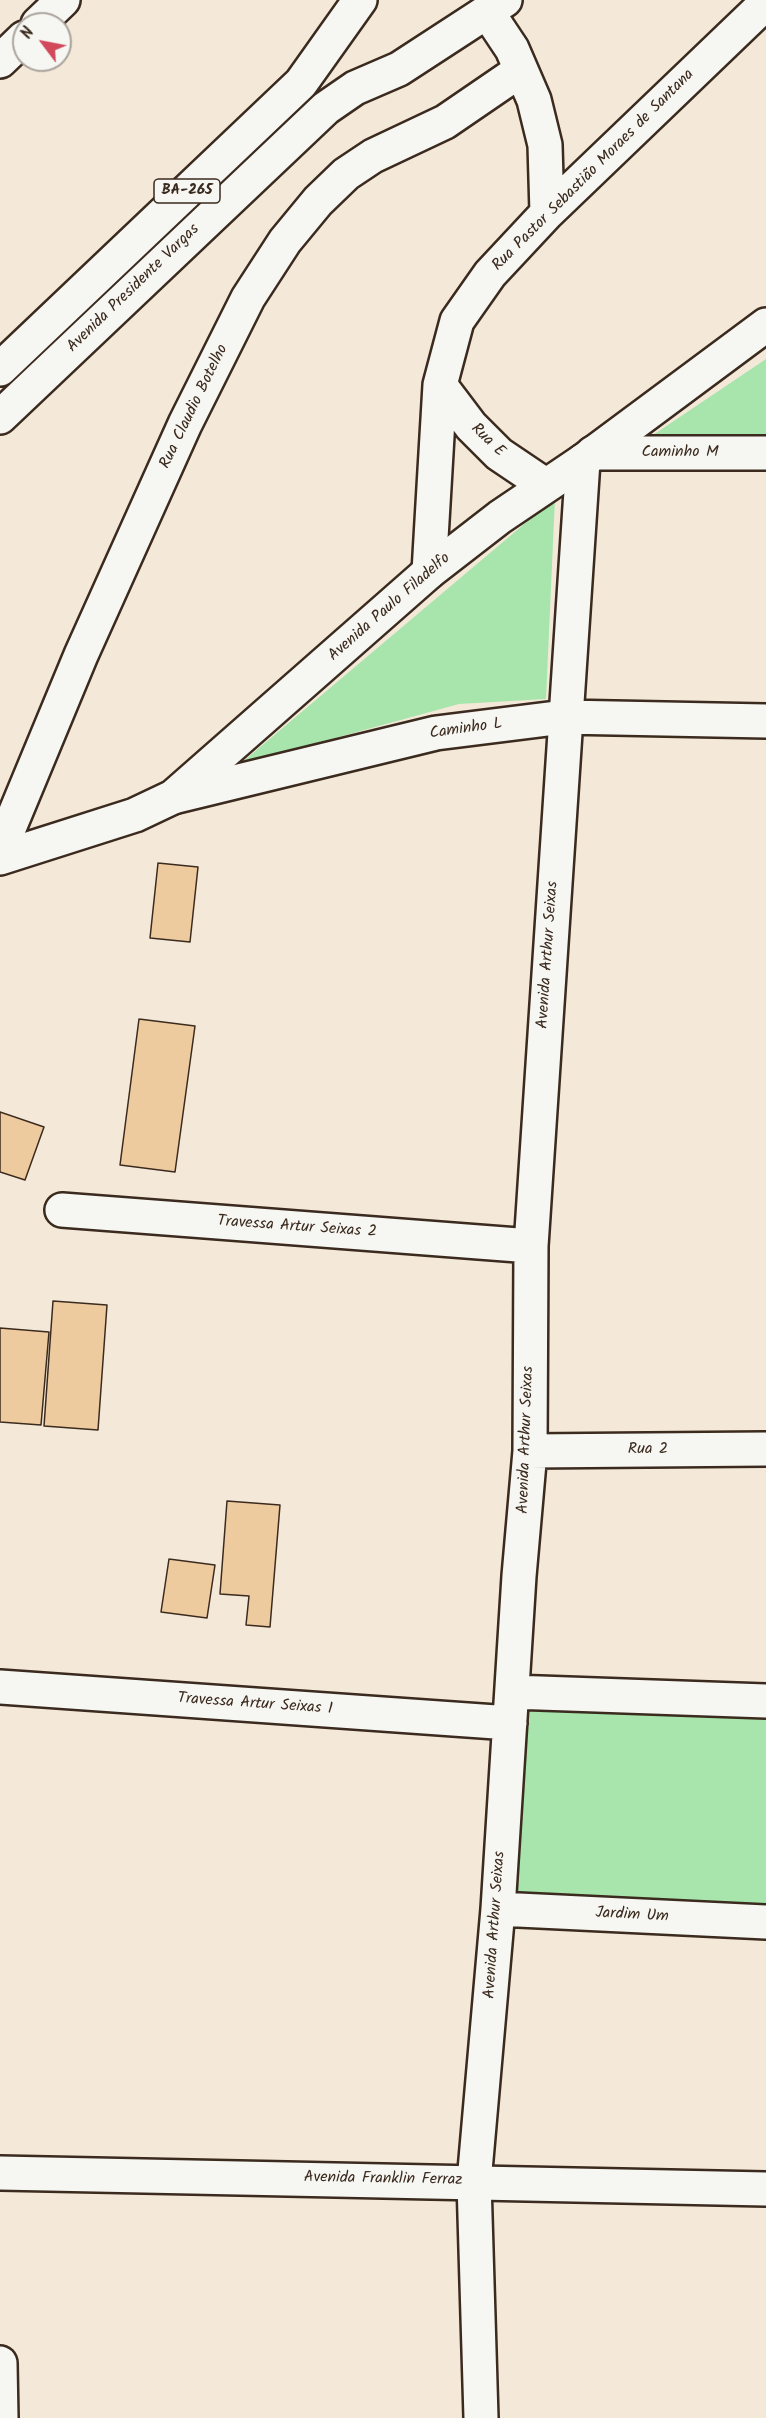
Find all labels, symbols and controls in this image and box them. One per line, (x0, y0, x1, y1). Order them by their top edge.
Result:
north arrow (12, 12, 72, 72)
text: N (15, 22, 41, 44)
street label: Rua Pastor Sebastião Moraes de Santana (489, 66, 699, 276)
road number: BA-265 (154, 179, 220, 203)
street label: Avenida Presidente Vargas (64, 221, 204, 357)
street label: Rua Claudio Botelho (157, 342, 233, 472)
street label: Rua E (466, 420, 508, 462)
street label: Caminho M (641, 443, 719, 463)
street label: Avenida Paulo Filadelfo (325, 550, 455, 666)
street label: Caminho L (428, 715, 504, 745)
street label: Avenida Arthur Seixas (534, 881, 564, 1029)
street label: Travessa Artur Seixas 2 (217, 1213, 377, 1243)
street label: Avenida Arthur Seixas (515, 1366, 539, 1514)
street label: Rua 2 (628, 1440, 668, 1460)
street label: Travessa Artur Seixas 1 (177, 1690, 333, 1720)
street label: Avenida Arthur Seixas (481, 1851, 511, 1999)
street label: Jardim Um (595, 1904, 669, 1928)
street label: Avenida Franklin Ferraz (304, 2169, 462, 2191)

